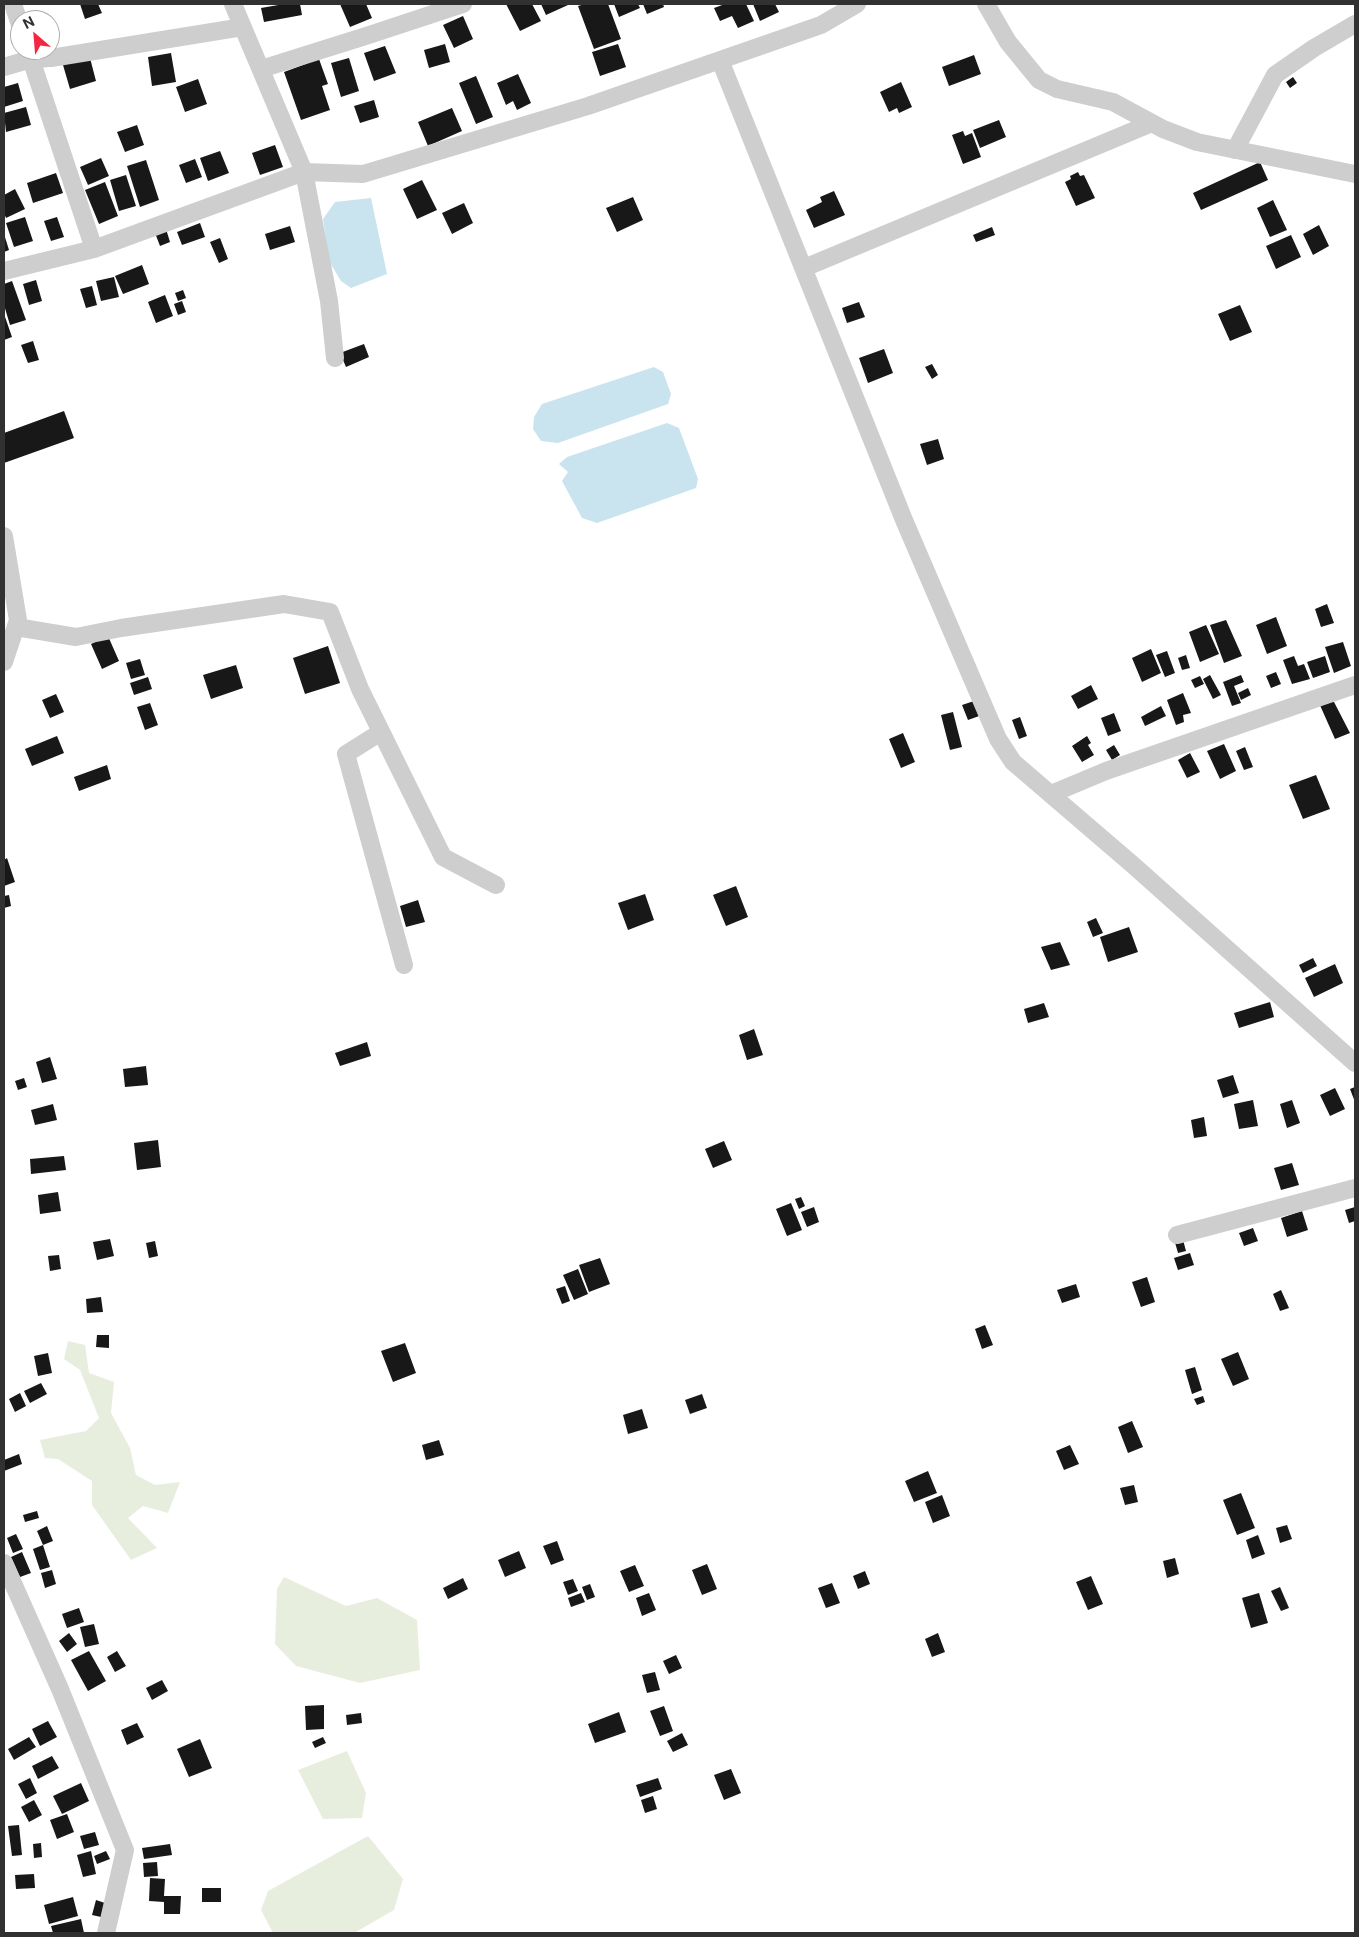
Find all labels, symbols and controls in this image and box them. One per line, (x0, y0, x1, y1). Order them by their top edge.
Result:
north arrow (10, 10, 60, 60)
text: N (20, 13, 37, 32)

